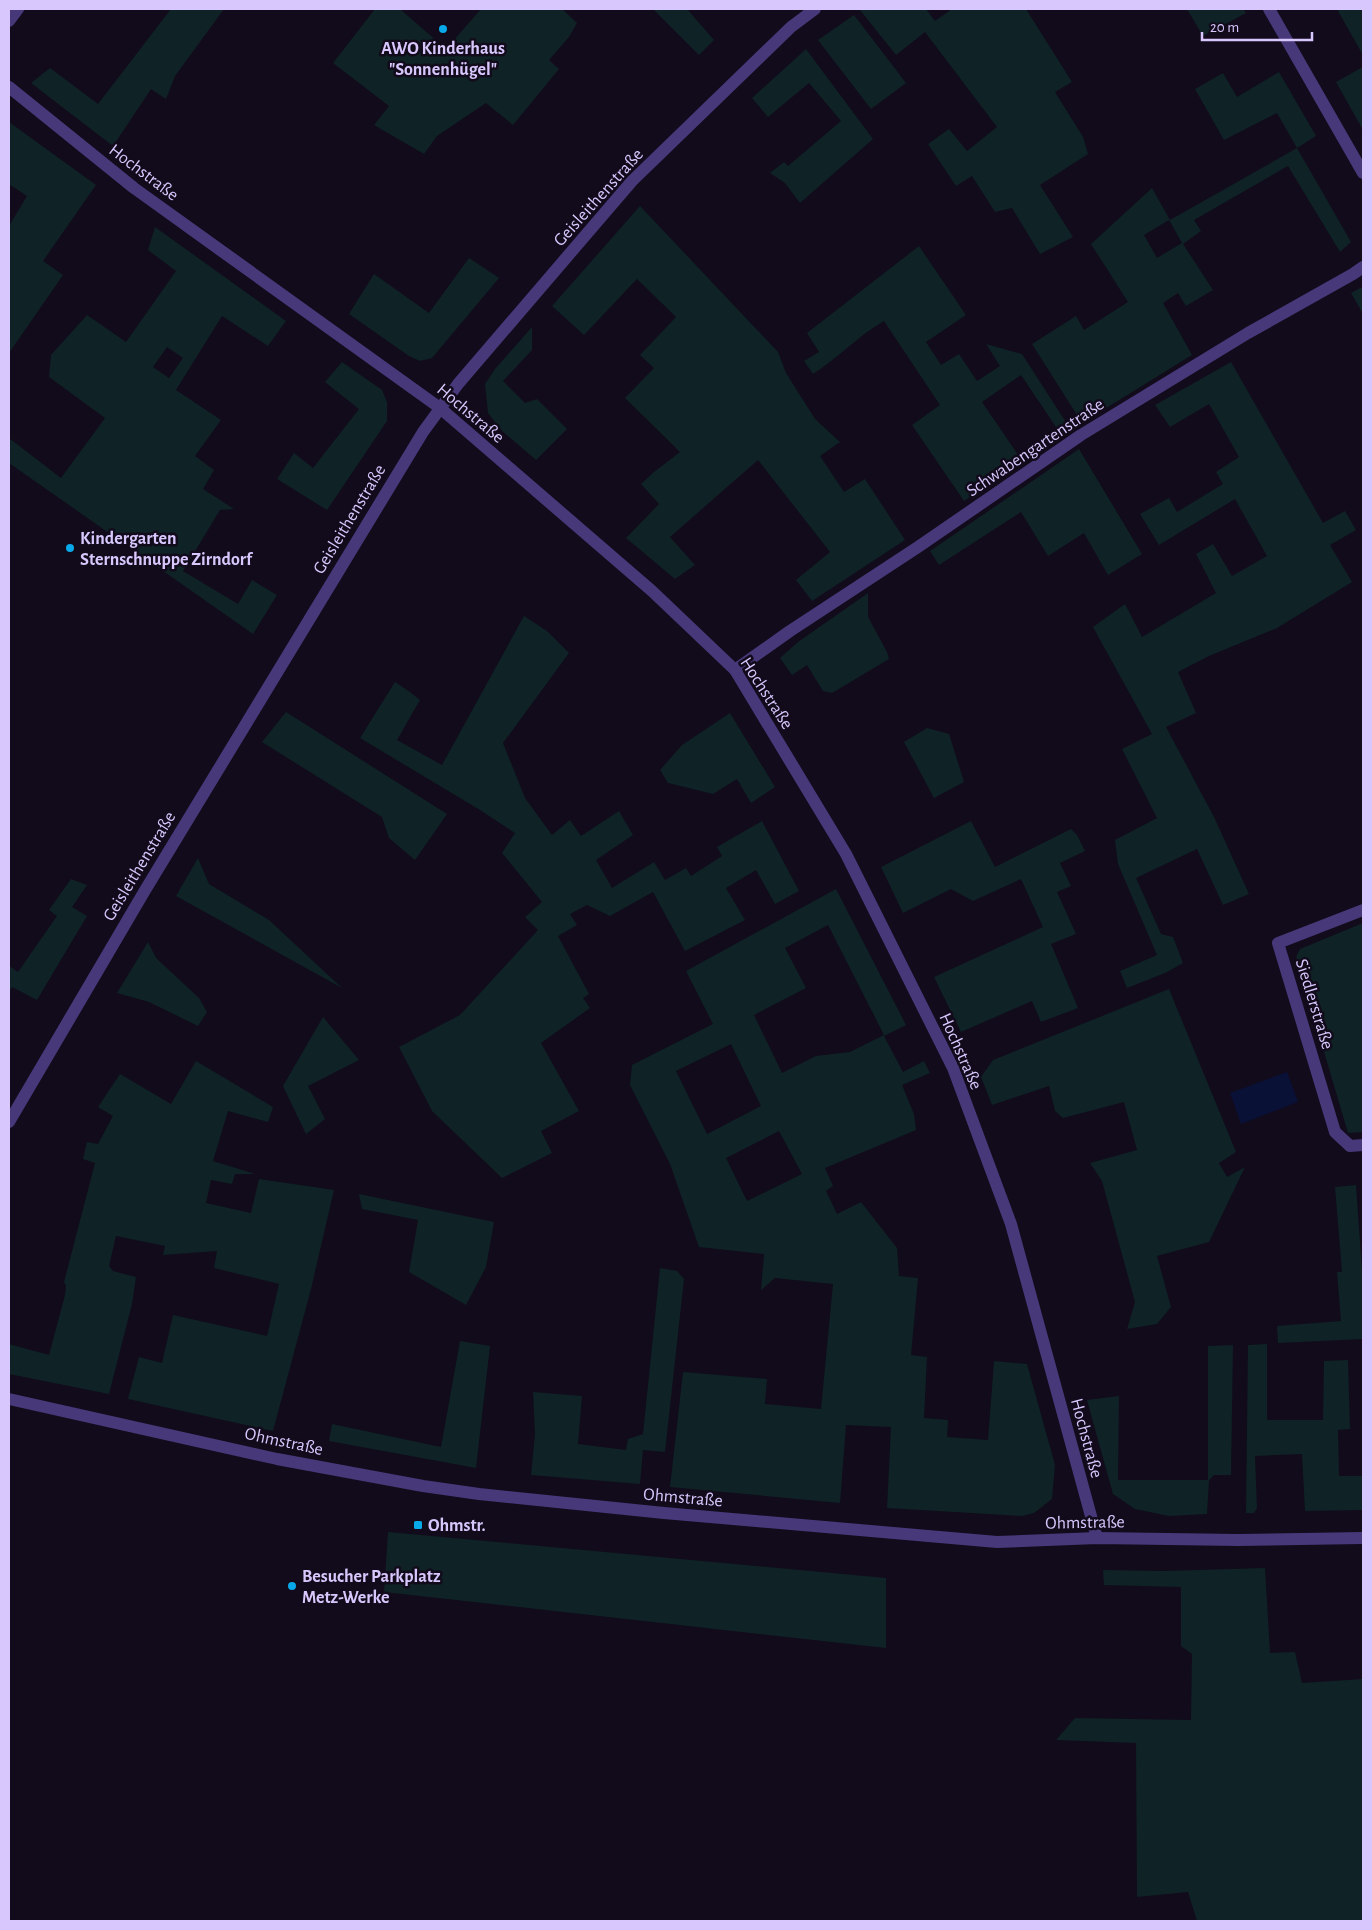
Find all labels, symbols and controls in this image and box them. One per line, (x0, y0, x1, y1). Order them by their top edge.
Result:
scale bar (1202, 10, 1312, 42)
text: 20 m (1210, 20, 1239, 35)
marker: AWO Kinderhaus "Sonnenhügel" (437, 23, 449, 35)
place label: AWO Kinderhaus "Sonnenhügel" (381, 40, 505, 79)
street label: Hochstraße (105, 141, 181, 205)
street label: Geisleithenstraße (551, 146, 647, 250)
street label: Hochstraße (433, 381, 507, 447)
street label: Schwabengartenstraße (964, 395, 1107, 500)
street label: Geisleithenstraße (310, 462, 390, 577)
place label: Kindergarten Sternschnuppe Zirndorf (80, 530, 254, 569)
marker: Kindergarten Sternschnuppe Zirndorf (64, 542, 76, 554)
street label: Hochstraße (736, 654, 796, 733)
street label: Geisleithenstraße (100, 809, 180, 924)
street label: Siedlerstraße (1292, 957, 1336, 1052)
street label: Hochstraße (935, 1010, 985, 1092)
street label: Hochstraße (1067, 1396, 1105, 1480)
street label: Ohmstraße (243, 1425, 325, 1459)
street label: Ohmstraße (642, 1486, 723, 1510)
street label: Ohmstraße (1045, 1513, 1125, 1533)
place label: Ohmstr. (428, 1517, 486, 1535)
marker: Ohmstr. (412, 1519, 424, 1531)
place label: Besucher Parkplatz Metz-Werke (302, 1568, 441, 1607)
marker: Besucher Parkplatz Metz-Werke (286, 1580, 298, 1592)

